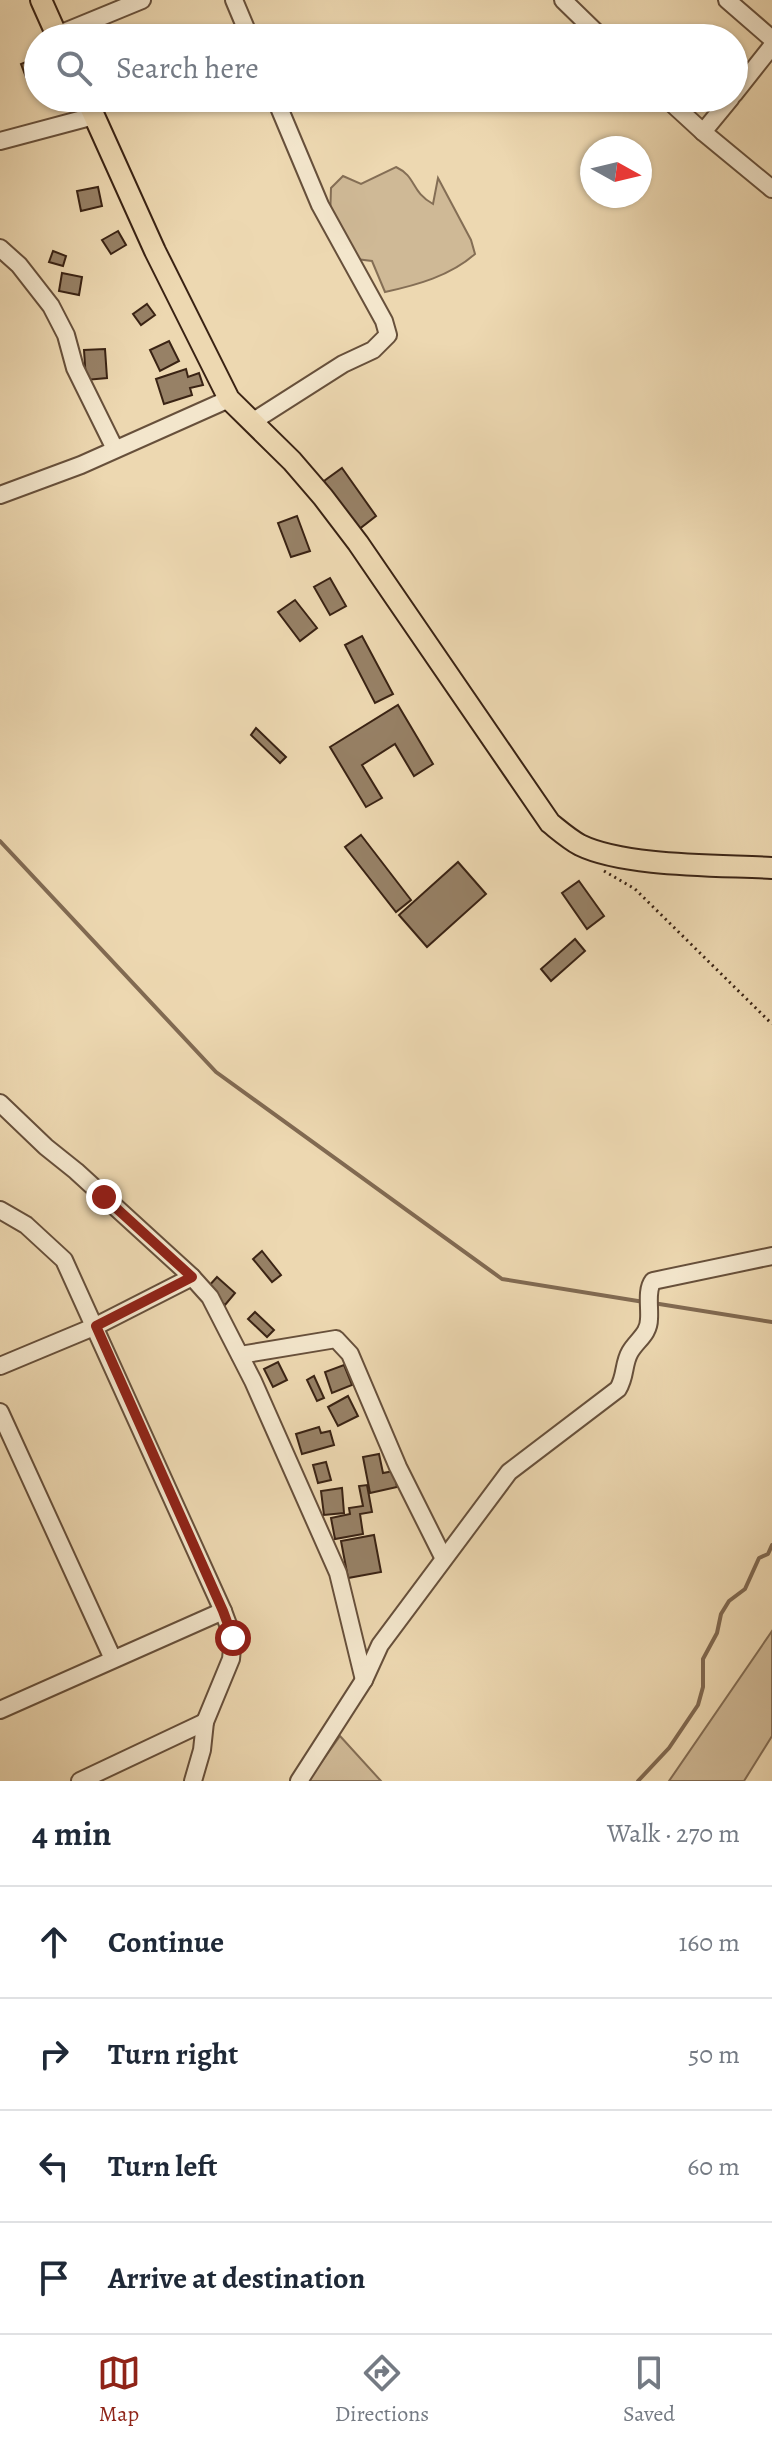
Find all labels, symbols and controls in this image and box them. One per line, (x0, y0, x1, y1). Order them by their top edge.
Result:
search box (24, 24, 748, 112)
icon: search (52, 46, 96, 90)
text: Search here (116, 48, 259, 88)
north arrow (580, 136, 652, 208)
route end (86, 1179, 122, 1215)
route start (215, 1620, 251, 1656)
text: 4 min (32, 1810, 111, 1857)
text: Walk · 270 m (607, 1816, 740, 1851)
icon: ahead (32, 1920, 76, 1964)
text: Continue (108, 1922, 224, 1962)
text: 160 m (678, 1925, 740, 1960)
icon: right (32, 2032, 76, 2076)
text: Turn right (108, 2034, 238, 2074)
text: 50 m (688, 2037, 740, 2072)
icon: left (32, 2144, 76, 2188)
text: Turn left (108, 2146, 217, 2186)
text: 60 m (687, 2149, 740, 2184)
icon: arrive (32, 2256, 76, 2300)
text: Arrive at destination (108, 2258, 365, 2298)
tab: Map (97, 2351, 141, 2429)
tab: Directions (335, 2351, 429, 2429)
tab: Saved (623, 2351, 675, 2429)

